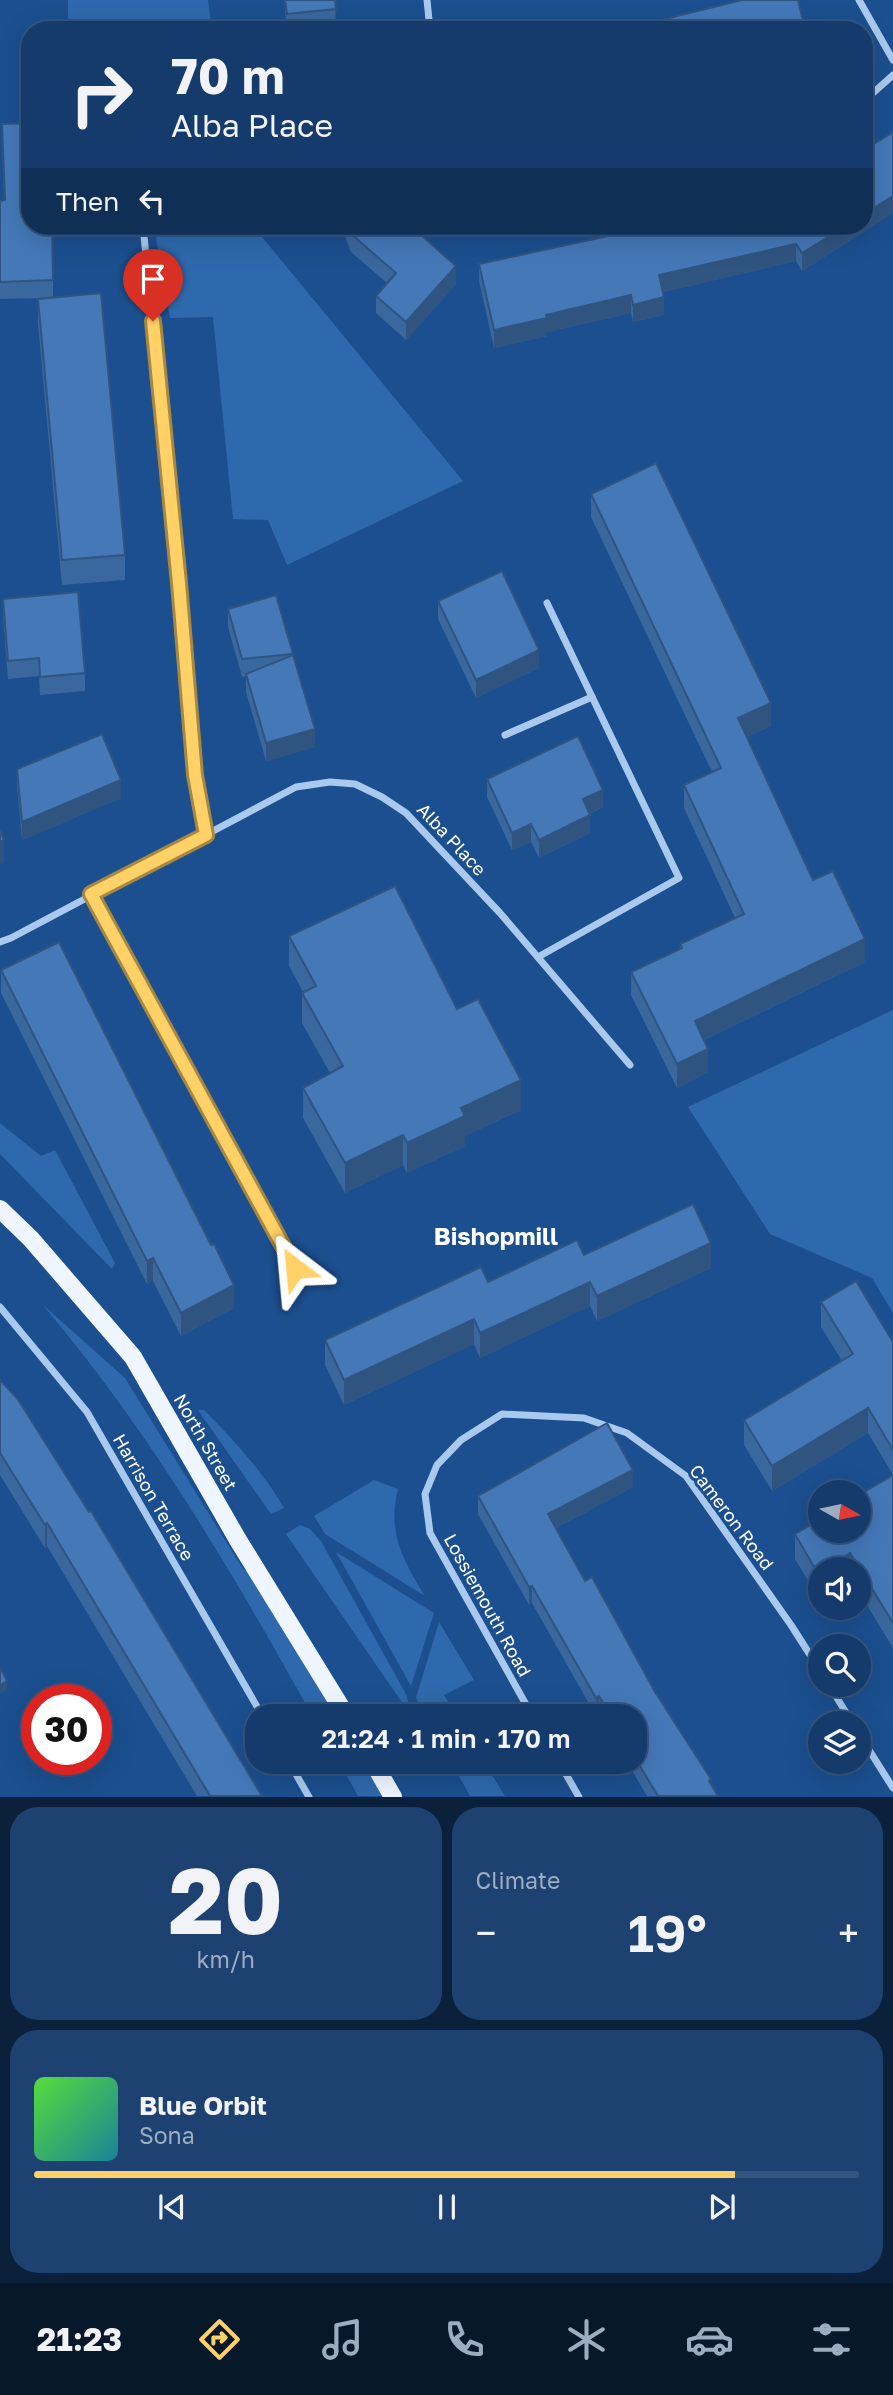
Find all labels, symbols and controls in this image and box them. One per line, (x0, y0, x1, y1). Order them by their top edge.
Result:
text: 70 m (171, 46, 285, 105)
icon: right (56, 49, 147, 140)
text: Alba Place (171, 106, 333, 144)
icon: left (133, 182, 171, 220)
text: Then (56, 186, 119, 217)
pin (123, 249, 183, 321)
icon: arrive (134, 260, 172, 298)
street label: Alba Place (413, 798, 491, 880)
district label: Bishopmill (434, 1221, 558, 1250)
position arrow (258, 1231, 332, 1305)
street label: North Street (169, 1390, 243, 1494)
street label: Harrison Terrace (109, 1430, 199, 1564)
street label: Cameron Road (685, 1460, 779, 1574)
north arrow (808, 1480, 872, 1544)
map controls (808, 1480, 871, 1774)
street label: Lossiemouth Road (440, 1530, 536, 1680)
button: sound (808, 1557, 871, 1620)
button: search (808, 1634, 871, 1697)
speed limit sign: 30 (21, 1684, 112, 1775)
button: layers (808, 1711, 871, 1774)
text: 21:24 · 1 min · 170 m (322, 1723, 570, 1754)
text: 20 (168, 1845, 283, 1954)
text: Climate (476, 1866, 560, 1894)
text: 19° (628, 1901, 707, 1963)
text: − (476, 1910, 496, 1955)
text: + (838, 1910, 859, 1955)
text: km/h (196, 1945, 255, 1973)
text: Blue Orbit (139, 2090, 267, 2121)
text: Sona (139, 2121, 195, 2149)
icon: previous (153, 2188, 191, 2226)
icon: pause (428, 2188, 466, 2226)
icon: next (703, 2188, 741, 2226)
icon: directions (195, 2315, 244, 2364)
icon: music (318, 2315, 367, 2364)
icon: phone (440, 2315, 489, 2364)
icon: climate (562, 2315, 611, 2364)
icon: car (685, 2315, 734, 2364)
icon: filters (807, 2315, 856, 2364)
text: 21:23 (37, 2320, 122, 2358)

